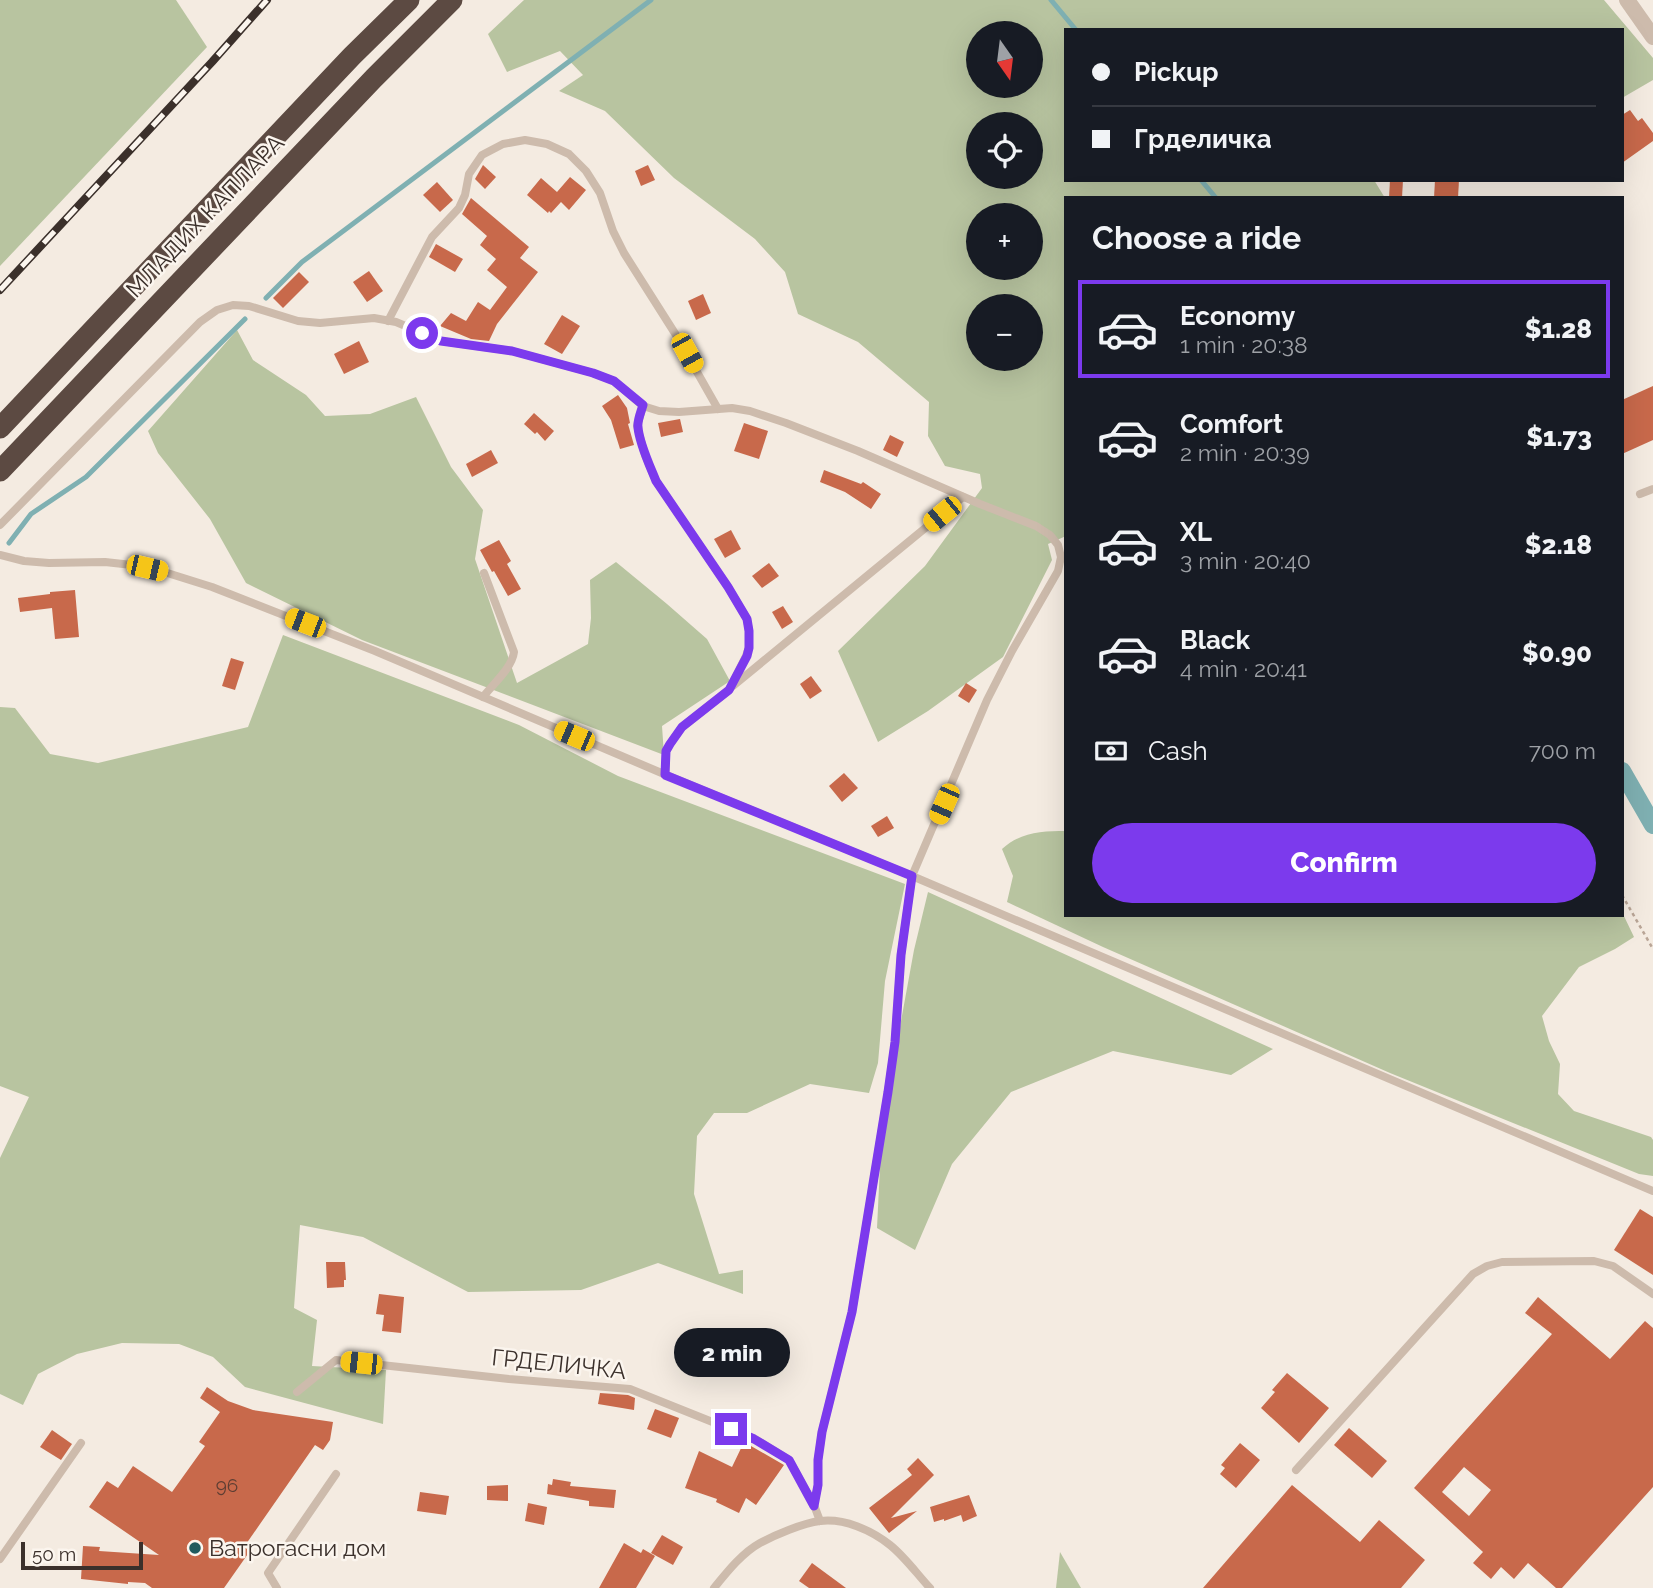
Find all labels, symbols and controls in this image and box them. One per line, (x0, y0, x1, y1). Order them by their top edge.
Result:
north arrow (966, 21, 1043, 98)
map controls (966, 21, 1043, 371)
text: Pickup (1134, 57, 1219, 87)
button: locate (966, 112, 1043, 189)
text: Грделичка (1134, 124, 1272, 154)
street label: МЛАДИХ КАПЛАРА (120, 129, 289, 302)
button: + (966, 203, 1043, 280)
text: Choose a ride (1092, 219, 1301, 256)
button: − (966, 294, 1043, 371)
icon: car (1096, 298, 1159, 361)
text: Economy (1180, 301, 1295, 331)
text: $1.28 (1525, 314, 1592, 344)
route start (406, 317, 438, 349)
car (668, 330, 707, 376)
text: 1 min · 20:38 (1180, 331, 1308, 358)
icon: car (1096, 406, 1159, 469)
text: Comfort (1180, 409, 1283, 439)
text: $1.73 (1526, 422, 1592, 452)
text: 2 min · 20:39 (1180, 439, 1310, 466)
car (920, 493, 965, 535)
icon: car (1096, 514, 1159, 577)
text: XL (1180, 517, 1212, 547)
text: $2.18 (1525, 530, 1592, 560)
text: 3 min · 20:40 (1180, 547, 1311, 574)
car (125, 553, 170, 583)
car (282, 606, 329, 640)
icon: car (1096, 622, 1159, 685)
text: Black (1180, 625, 1250, 655)
text: $0.90 (1522, 638, 1592, 668)
text: 4 min · 20:41 (1180, 655, 1307, 682)
car (551, 718, 598, 754)
icon: cash (1092, 732, 1130, 770)
text: Cash (1148, 736, 1208, 766)
text: 700 m (1529, 737, 1596, 764)
car (926, 781, 963, 827)
button: Confirm (1092, 823, 1596, 903)
callout: 2 min (673, 1328, 789, 1376)
text: 2 min (702, 1339, 762, 1366)
street label: ГРДЕЛИЧКА (490, 1343, 628, 1384)
car (340, 1350, 383, 1376)
route end (715, 1413, 747, 1445)
house number: 96 (216, 1474, 238, 1496)
place label: Ватрогасни дом (209, 1534, 386, 1561)
scale bar (21, 1539, 144, 1571)
marker: Ватрогасни дом (187, 1540, 203, 1556)
text: 50 m (32, 1543, 76, 1565)

